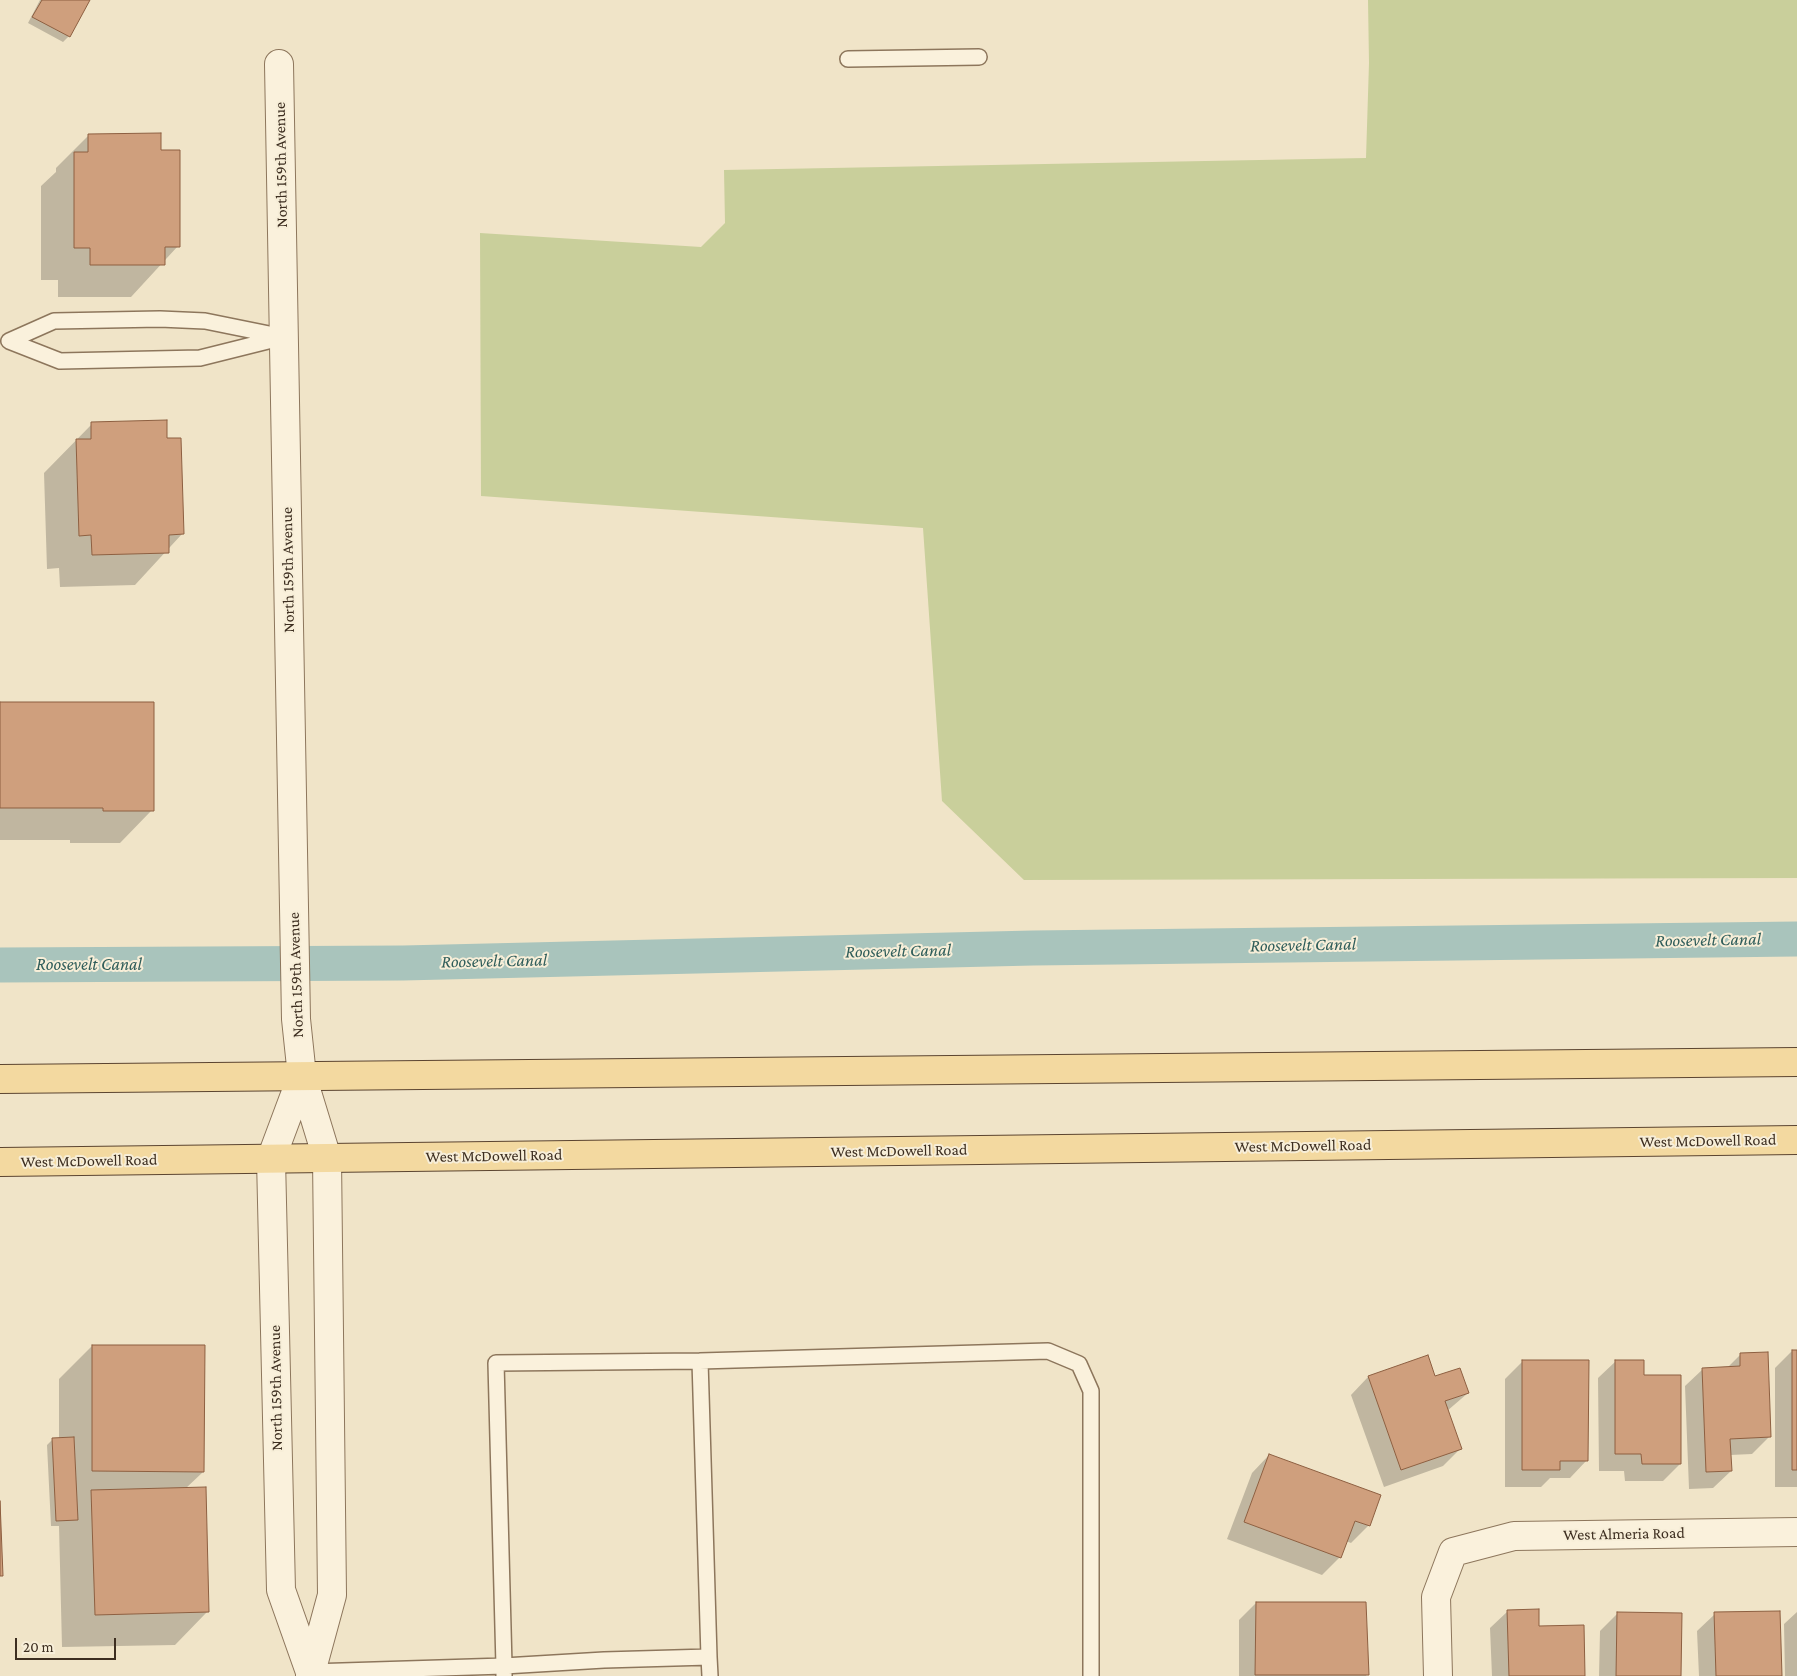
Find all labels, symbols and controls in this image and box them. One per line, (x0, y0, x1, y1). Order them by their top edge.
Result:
street label: North 159th Avenue (270, 102, 292, 228)
street label: North 159th Avenue (277, 507, 299, 633)
street label: North 159th Avenue (284, 912, 308, 1038)
water label: Roosevelt Canal (1655, 928, 1761, 952)
water label: Roosevelt Canal (1250, 933, 1356, 957)
water label: Roosevelt Canal (845, 939, 951, 963)
water label: Roosevelt Canal (441, 949, 547, 973)
water label: Roosevelt Canal (36, 953, 142, 975)
street label: West McDowell Road (1640, 1130, 1776, 1152)
street label: West McDowell Road (1235, 1135, 1371, 1157)
street label: West McDowell Road (831, 1140, 967, 1162)
street label: West McDowell Road (426, 1145, 562, 1167)
street label: West McDowell Road (21, 1150, 157, 1172)
street label: North 159th Avenue (265, 1325, 287, 1451)
street label: West Almeria Road (1563, 1523, 1685, 1545)
scale bar (18, 1628, 119, 1660)
text: 20 m (23, 1639, 54, 1655)

